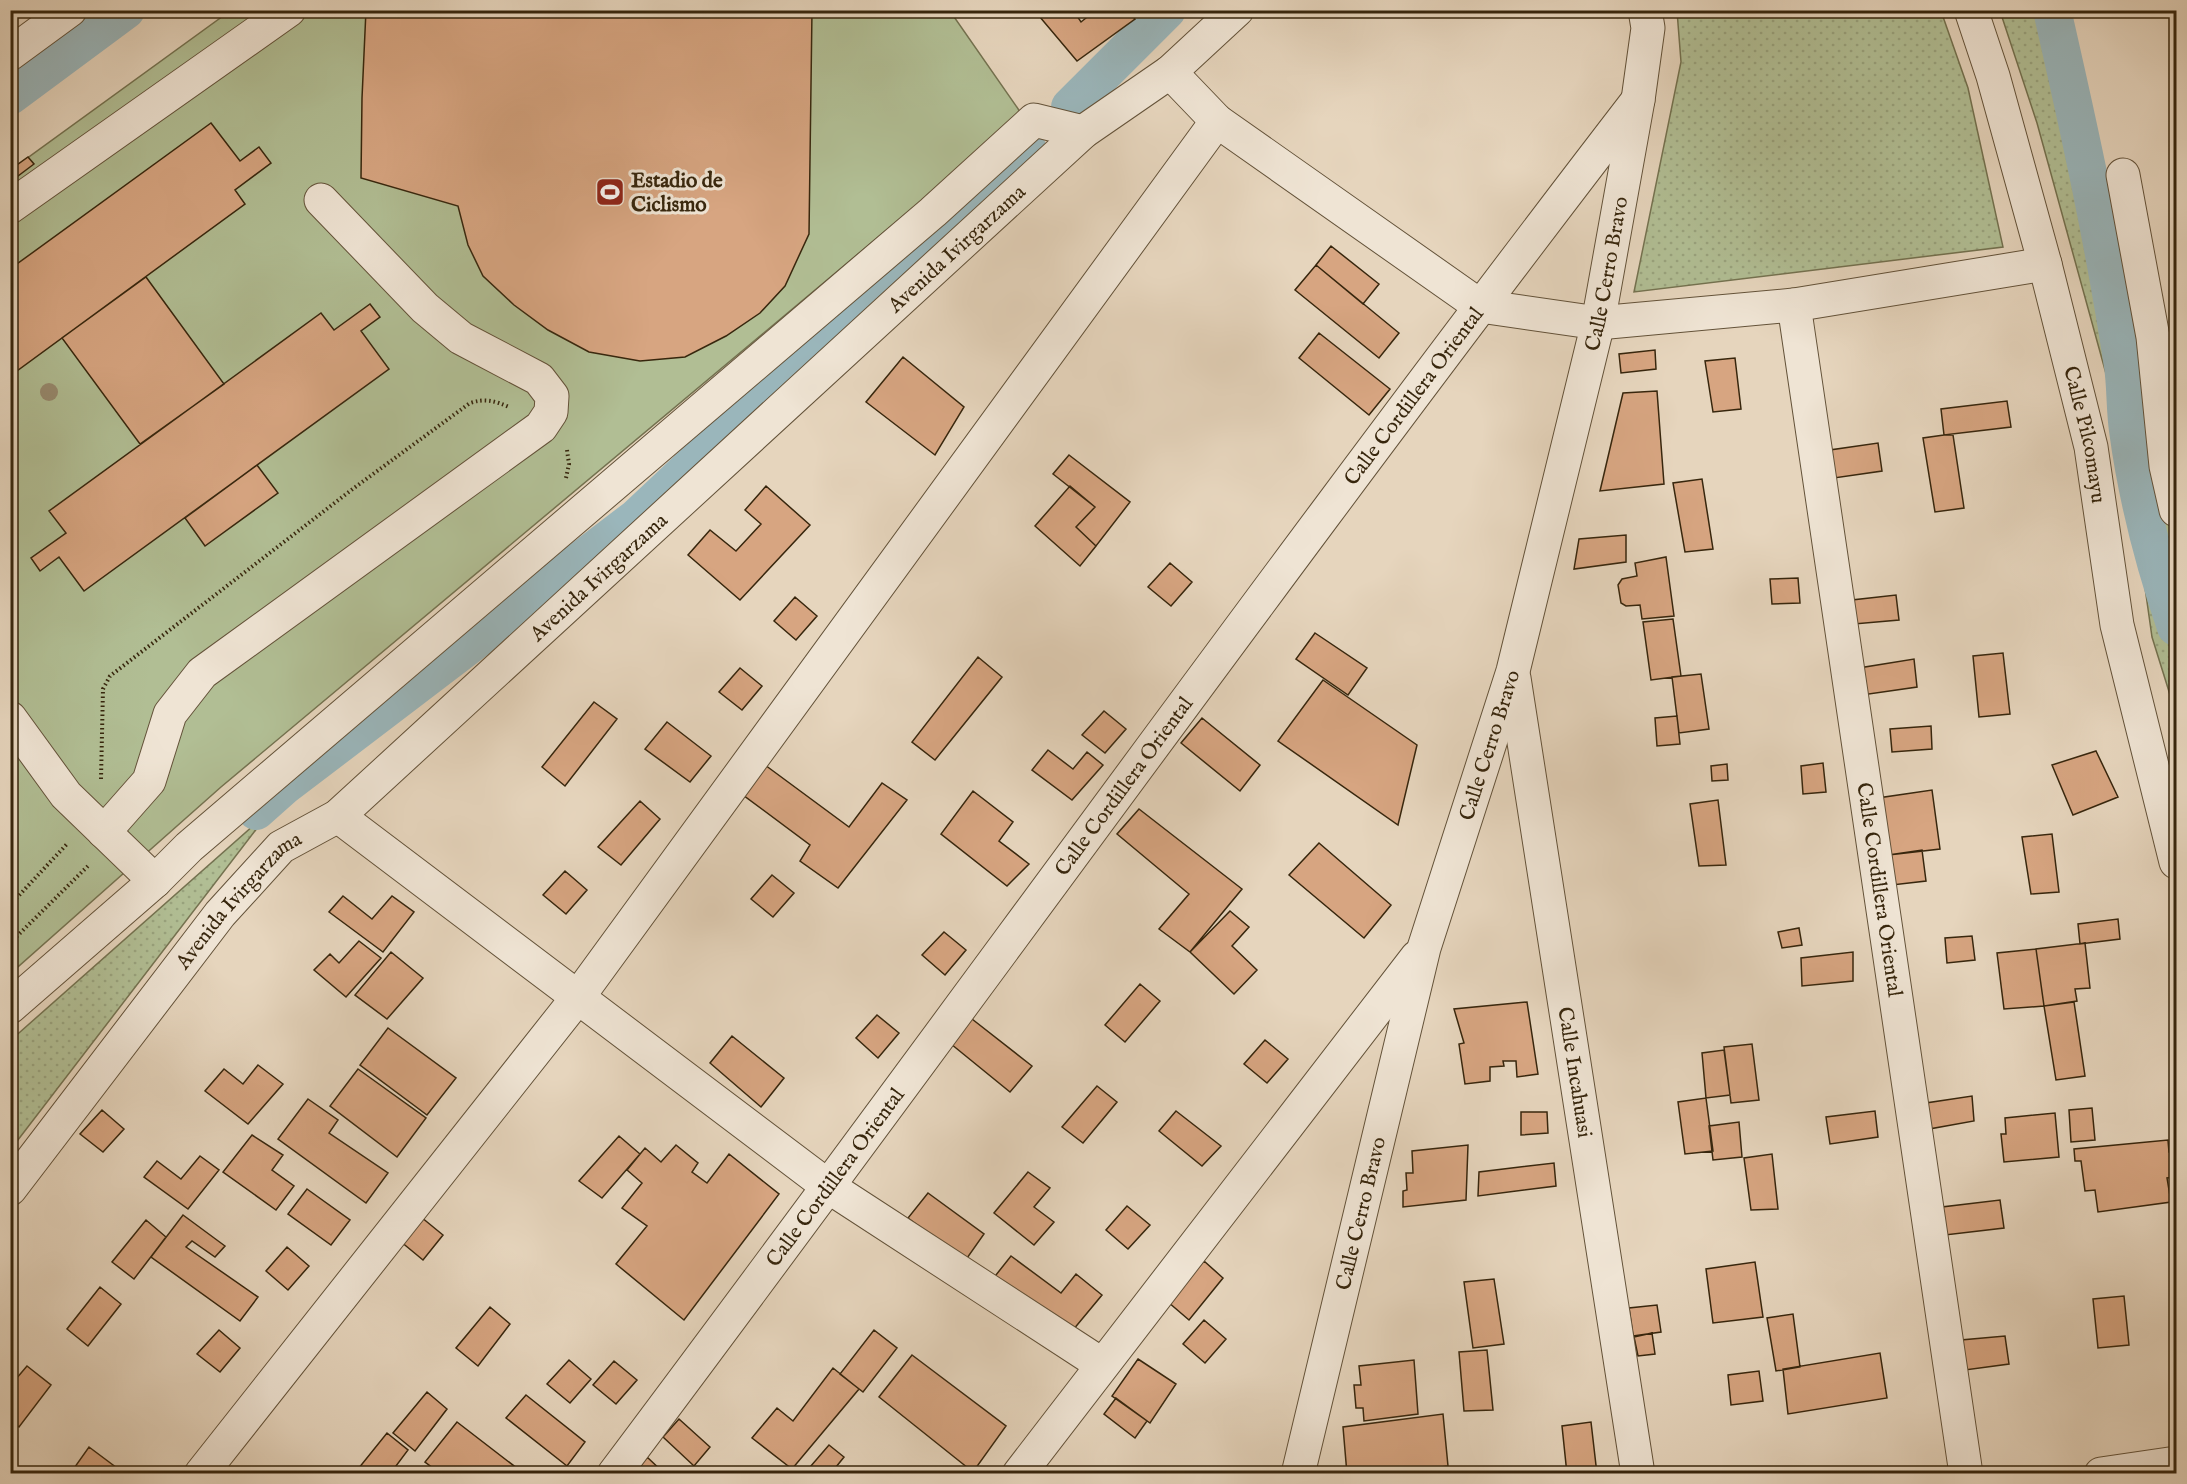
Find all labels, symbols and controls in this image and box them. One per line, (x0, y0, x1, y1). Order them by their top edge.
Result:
place label: Estadio de Ciclismo (631, 168, 723, 219)
sports icon: Estadio de Ciclismo (594, 176, 626, 208)
street label: Avenida Ivirgarzama (882, 179, 1033, 320)
street label: Calle Cerro Bravo (1580, 195, 1635, 354)
street label: Calle Cordillera Oriental (1339, 302, 1490, 492)
street label: Calle Pilcomayu (2056, 363, 2111, 505)
street label: Avenida Ivirgarzama (524, 507, 675, 649)
street label: Calle Cerro Bravo (1454, 667, 1527, 824)
street label: Calle Cordillera Oriental (1050, 692, 1200, 882)
street label: Calle Cordillera Oriental (1849, 781, 1908, 999)
street label: Avenida Ivirgarzama (170, 826, 308, 976)
street label: Calle Incahuasi (1550, 1005, 1597, 1140)
street label: Calle Cordillera Oriental (761, 1083, 911, 1273)
street label: Calle Cerro Bravo (1331, 1134, 1393, 1293)

